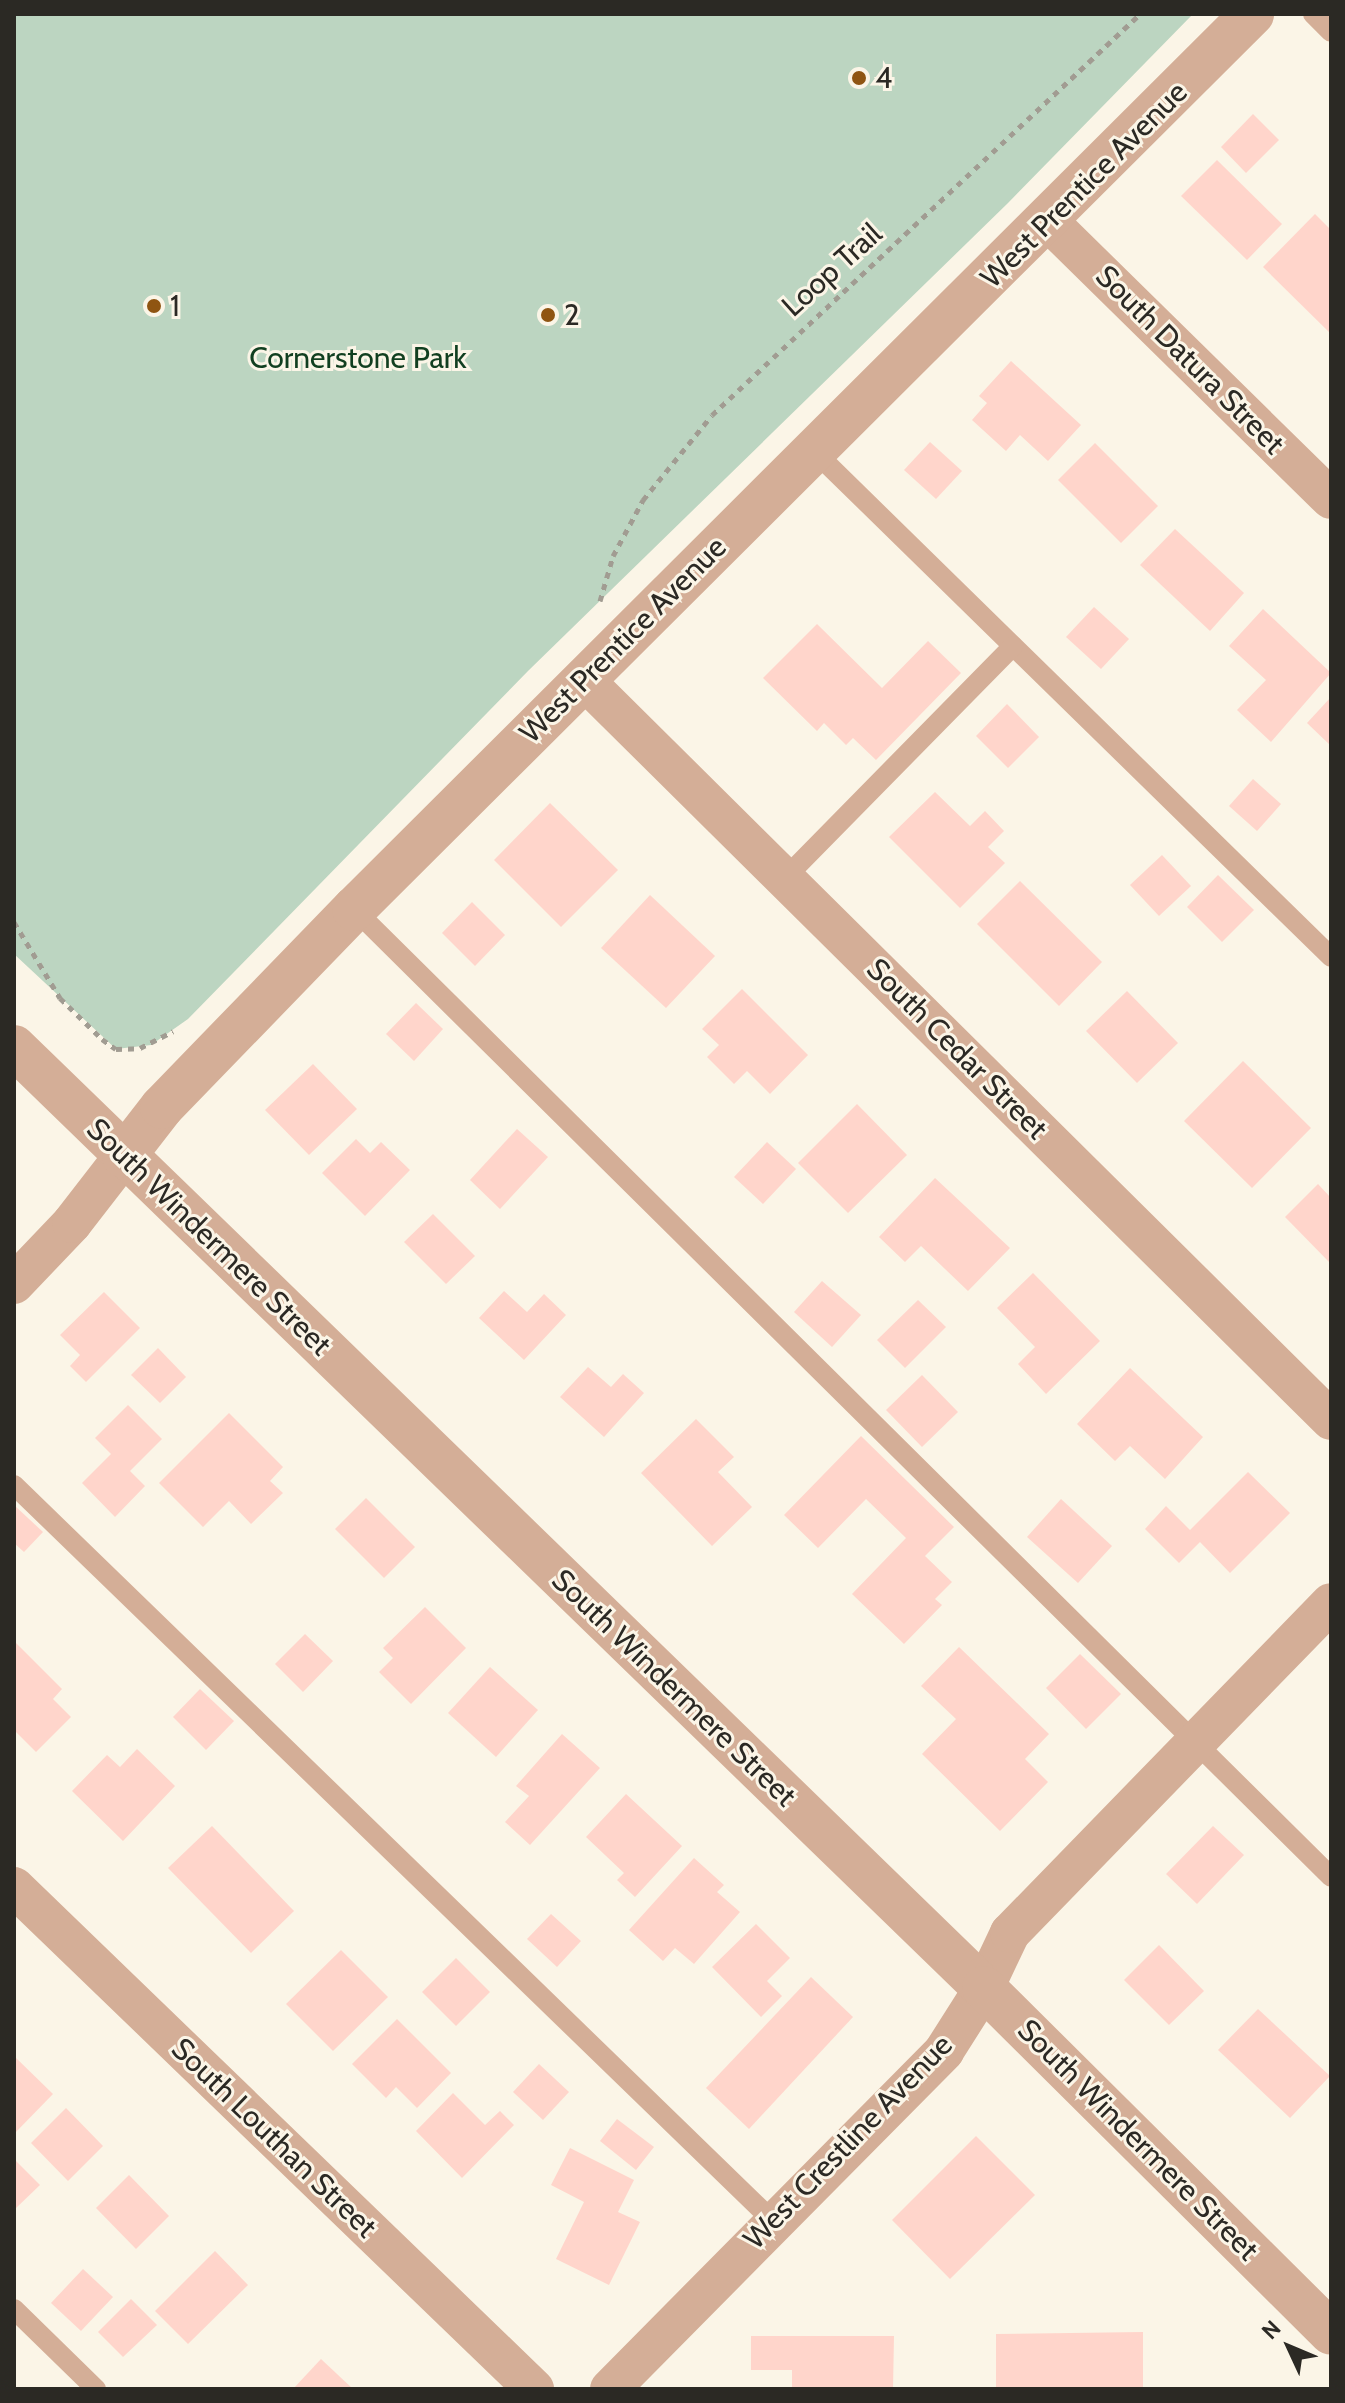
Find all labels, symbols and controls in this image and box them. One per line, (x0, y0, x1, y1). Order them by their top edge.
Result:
place label: 4 (875, 60, 892, 96)
marker: 4 (850, 69, 868, 87)
street label: West Prentice Avenue (973, 74, 1195, 296)
street label: Loop Trail (775, 216, 889, 324)
street label: South Datura Street (1088, 258, 1292, 462)
place label: 1 (170, 288, 180, 324)
marker: 1 (145, 297, 163, 315)
place label: 2 (564, 297, 580, 333)
marker: 2 (539, 306, 557, 324)
park label: Cornerstone Park (249, 340, 467, 376)
street label: West Prentice Avenue (512, 529, 734, 751)
street label: South Cedar Street (859, 951, 1055, 1147)
street label: South Windermere Street (79, 1111, 339, 1363)
street label: South Windermere Street (544, 1562, 804, 1814)
street label: South Windermere Street (1010, 2012, 1266, 2268)
street label: West Crestline Avenue (736, 2027, 960, 2257)
street label: South Louthan Street (164, 2031, 384, 2245)
north arrow (1249, 2307, 1329, 2387)
text: N (1256, 2315, 1286, 2345)

